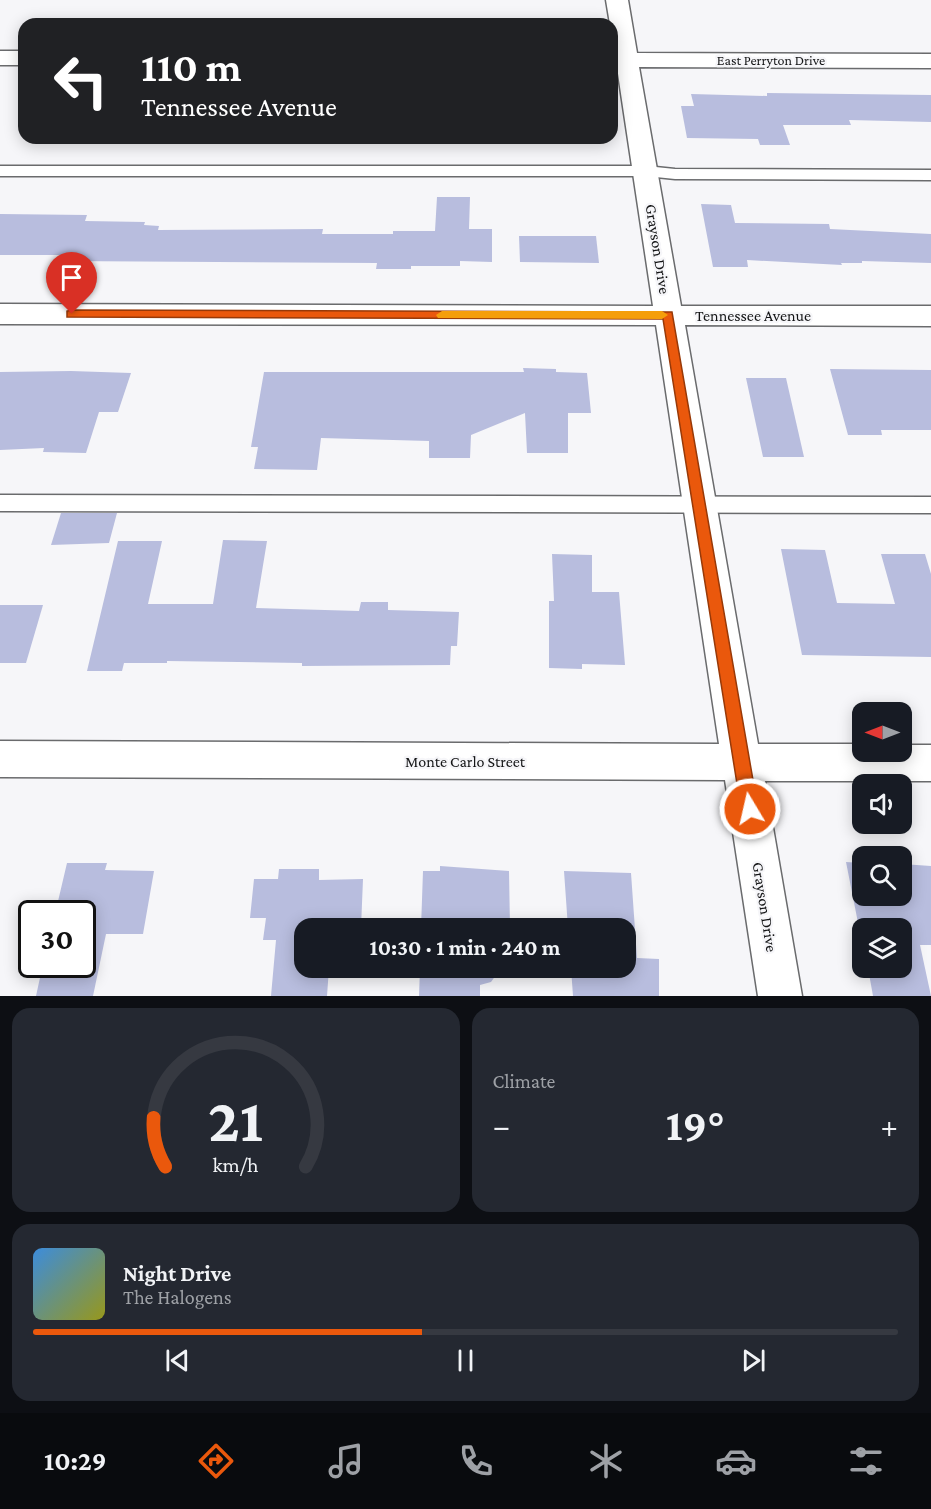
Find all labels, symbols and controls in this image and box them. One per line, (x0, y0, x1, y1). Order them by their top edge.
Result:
icon: left (42, 42, 120, 120)
text: 110 m (141, 43, 242, 90)
street label: East Perryton Drive (717, 52, 825, 68)
text: Tennessee Avenue (141, 92, 337, 122)
street label: Grayson Drive (642, 203, 673, 295)
pin (46, 252, 97, 314)
icon: arrive (55, 261, 88, 294)
street label: Tennessee Avenue (695, 307, 811, 324)
north arrow (852, 702, 912, 762)
map controls (852, 702, 912, 978)
street label: Monte Carlo Street (405, 753, 526, 770)
button: sound (852, 774, 912, 834)
position arrow (718, 777, 782, 841)
button: search (852, 846, 912, 906)
street label: Grayson Drive (749, 861, 780, 953)
speed limit sign: 30 (18, 900, 96, 978)
button: layers (852, 918, 912, 978)
text: 10:30 · 1 min · 240 m (370, 935, 560, 960)
text: Climate (493, 1070, 555, 1092)
text: 21 (208, 1085, 263, 1154)
text: 19° (666, 1100, 725, 1150)
text: − (493, 1107, 510, 1144)
text: + (881, 1107, 898, 1144)
text: km/h (213, 1153, 259, 1177)
text: Night Drive (123, 1261, 231, 1286)
text: The Halogens (123, 1286, 232, 1308)
icon: previous (161, 1344, 194, 1377)
icon: pause (449, 1344, 482, 1377)
icon: next (737, 1344, 770, 1377)
icon: directions (195, 1440, 237, 1482)
icon: music (325, 1440, 367, 1482)
icon: phone (455, 1440, 497, 1482)
icon: climate (585, 1440, 627, 1482)
icon: car (715, 1440, 757, 1482)
icon: filters (845, 1440, 887, 1482)
text: 10:29 (44, 1446, 106, 1476)

